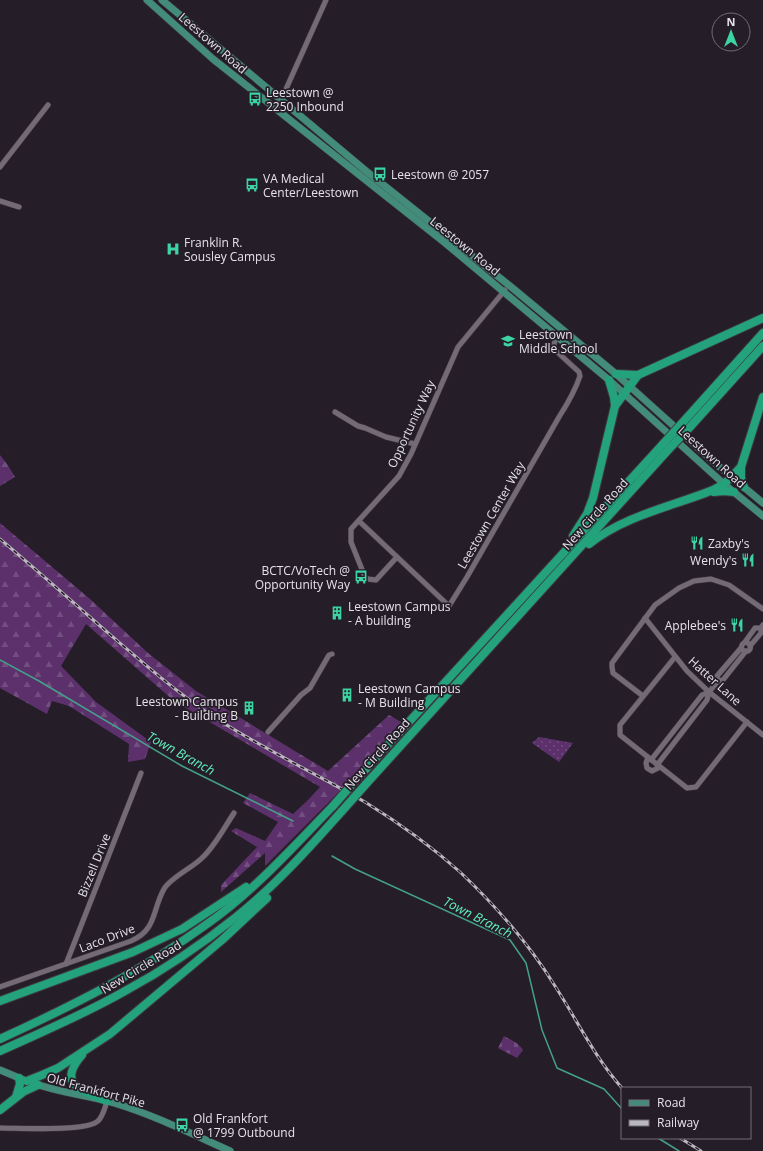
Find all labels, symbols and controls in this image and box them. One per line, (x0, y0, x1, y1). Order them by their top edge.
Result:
street label: Leestown Road (175, 9, 251, 77)
north arrow (711, 12, 751, 52)
text: N (727, 14, 735, 29)
place label: Leestown @ 2250 Inbound (266, 84, 344, 115)
bus stop icon: Leestown @ 2250 Inbound (247, 91, 263, 107)
bus stop icon: Leestown @ 2057 (372, 166, 388, 182)
place label: Leestown @ 2057 (391, 166, 489, 183)
place label: VA Medical Center/Leestown (263, 170, 359, 201)
bus stop icon: VA Medical Center/Leestown (244, 177, 260, 193)
street label: Leestown Road (426, 213, 504, 279)
place label: Franklin R. Sousley Campus (184, 234, 276, 265)
hospital icon: Franklin R. Sousley Campus (165, 241, 181, 257)
place label: Leestown Middle School (519, 326, 598, 357)
school or university icon: Leestown Middle School (500, 333, 516, 349)
street label: Opportunity Way (383, 376, 439, 471)
street label: Leestown Road (675, 422, 749, 492)
street label: Leestown Center Way (453, 457, 529, 572)
street label: New Circle Road (558, 475, 632, 553)
restaurant icon: Zaxby's (689, 535, 705, 551)
place label: Zaxby's (708, 535, 750, 552)
place label: Wendy's (690, 552, 737, 569)
restaurant icon: Wendy's (740, 552, 756, 568)
place label: BCTC/VoTech @ Opportunity Way (255, 562, 351, 593)
bus stop icon: BCTC/VoTech @ Opportunity Way (353, 569, 369, 585)
place label: Leestown Campus - A building (348, 598, 451, 629)
building icon: Leestown Campus - A building (329, 605, 345, 621)
place label: Applebee's (665, 617, 726, 634)
restaurant icon: Applebee's (729, 617, 745, 633)
street label: Hatter Lane (685, 653, 745, 710)
place label: Leestown Campus - M Building (358, 680, 461, 711)
building icon: Leestown Campus - M Building (339, 687, 355, 703)
place label: Leestown Campus - Building B (136, 693, 238, 724)
building icon: Leestown Campus - Building B (241, 700, 257, 716)
street label: New Circle Road (340, 715, 414, 793)
water label: Town Branch (144, 727, 218, 779)
street label: Bizzell Drive (74, 830, 115, 899)
water label: Town Branch (440, 892, 516, 942)
street label: Laco Drive (77, 920, 138, 956)
street label: New Circle Road (98, 936, 184, 998)
street label: Old Frankfort Pike (45, 1069, 147, 1111)
legend (621, 1087, 751, 1139)
text: Road (657, 1094, 686, 1111)
place label: Old Frankfort @ 1799 Outbound (193, 1110, 295, 1141)
text: Railway (657, 1114, 700, 1131)
bus stop icon: Old Frankfort @ 1799 Outbound (174, 1117, 190, 1133)

